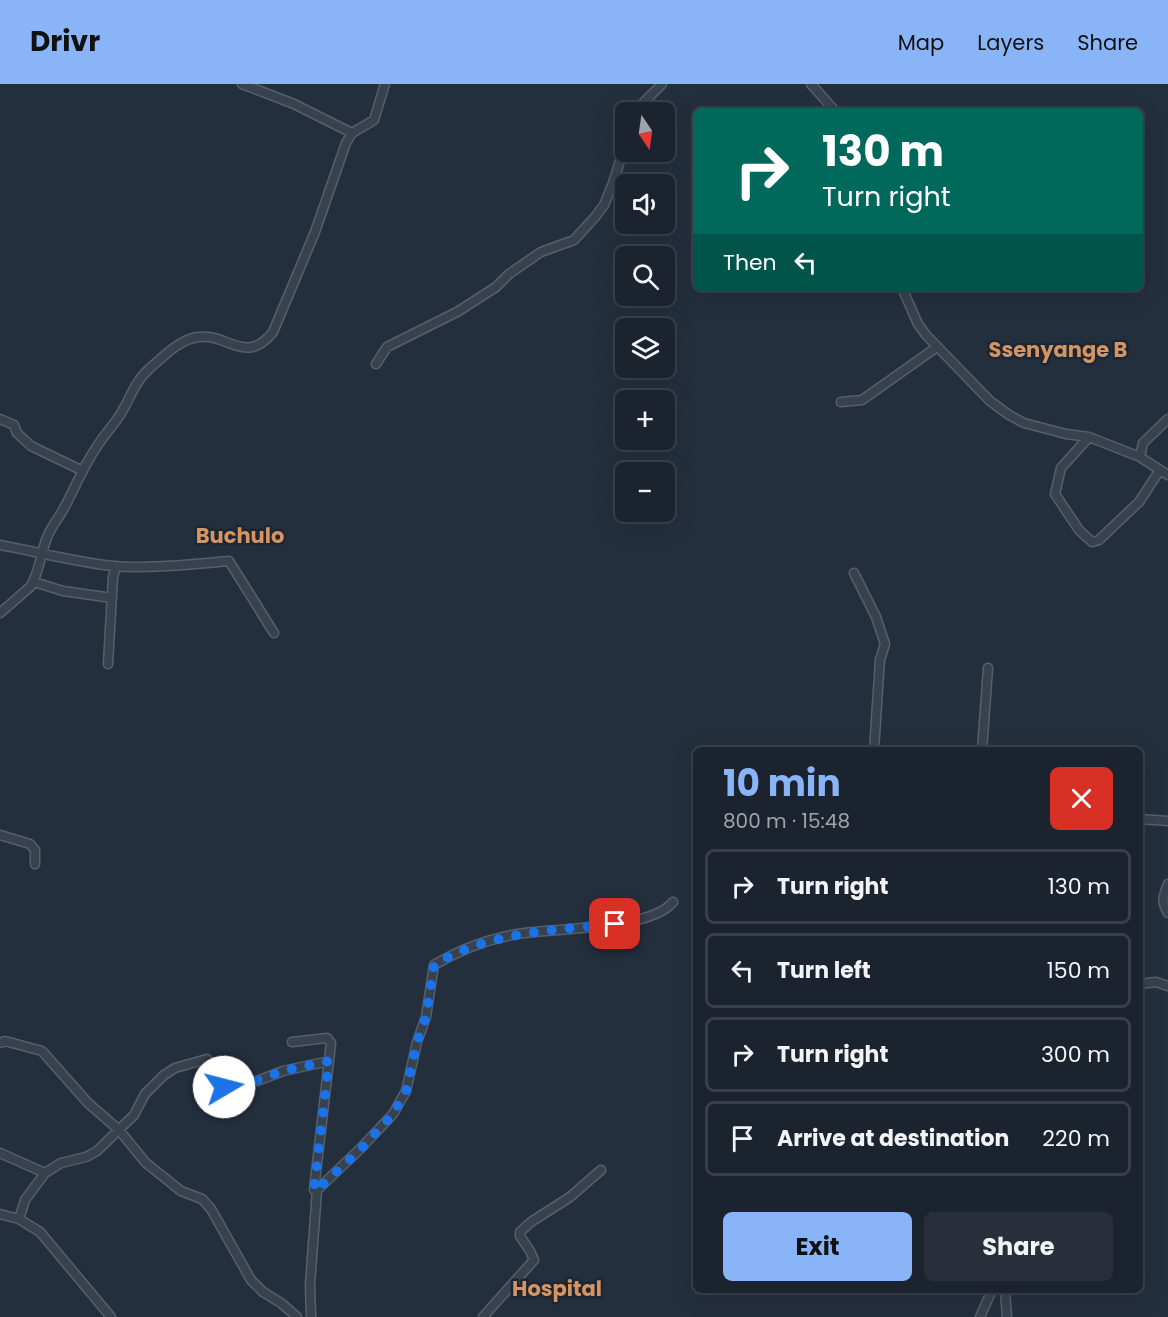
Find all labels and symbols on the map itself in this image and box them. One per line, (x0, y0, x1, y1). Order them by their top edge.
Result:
north arrow (615, 102, 675, 162)
district label: Ssenyange B (989, 335, 1128, 364)
district label: Buchulo (196, 521, 284, 550)
pin (589, 898, 640, 949)
position arrow (192, 1055, 256, 1119)
district label: Hospital (512, 1274, 602, 1303)

